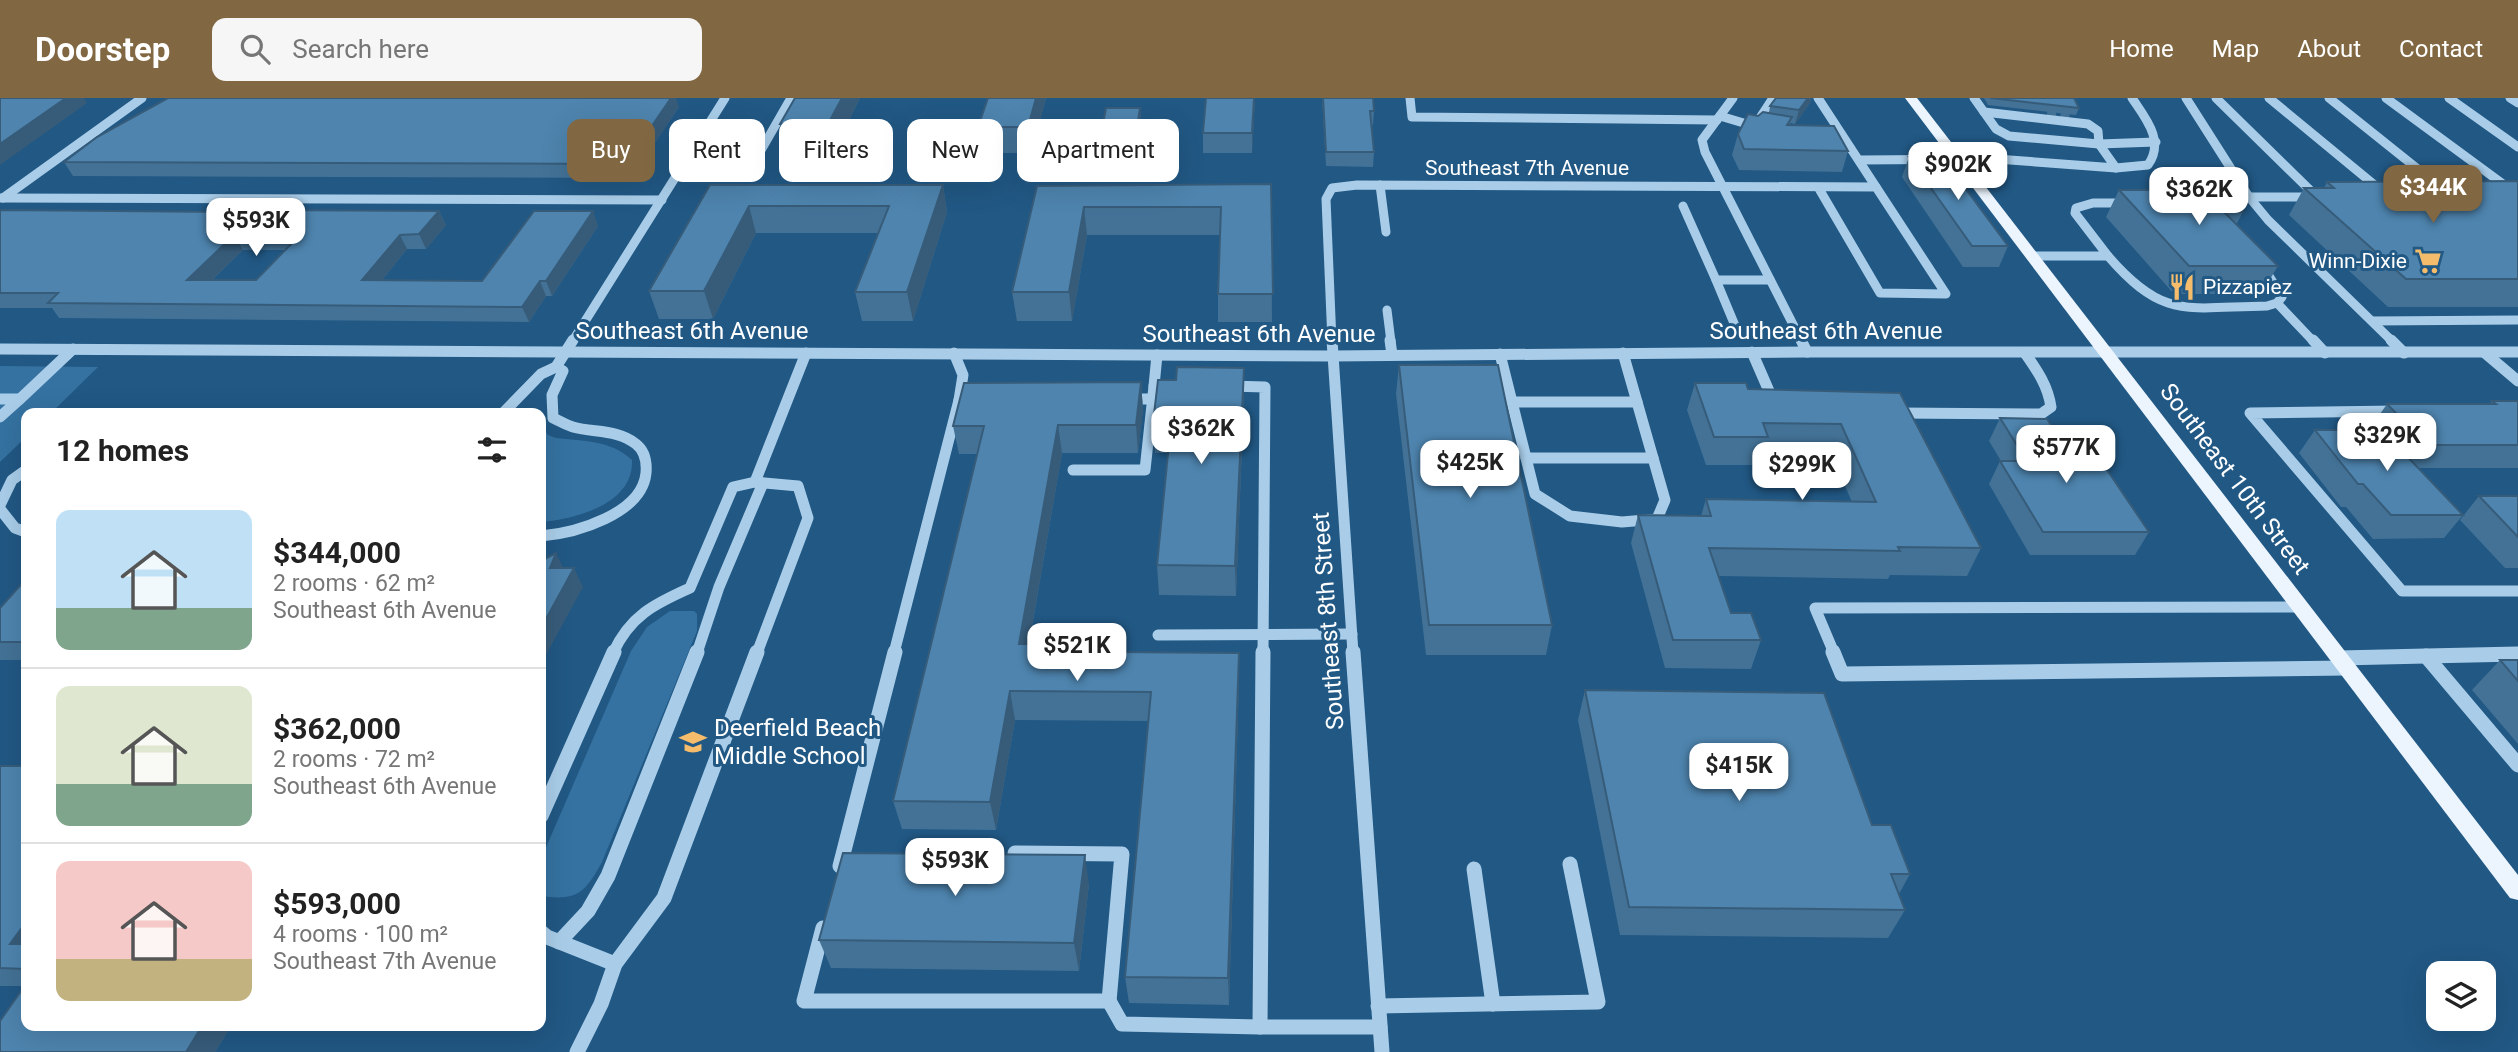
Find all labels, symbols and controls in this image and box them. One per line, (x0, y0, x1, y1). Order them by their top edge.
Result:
search box (212, 18, 702, 81)
text: Doorstep (35, 30, 170, 69)
icon: search (236, 30, 274, 68)
text: Search here (292, 34, 429, 64)
text: Home (2109, 35, 2174, 63)
text: Map (2212, 35, 2259, 63)
text: About (2297, 35, 2361, 63)
text: Contact (2399, 35, 2483, 63)
chip: Buy (567, 119, 655, 182)
chip: Rent (669, 119, 765, 182)
chip: Filters (779, 119, 893, 182)
chip: New (907, 119, 1003, 182)
chip: Apartment (1017, 119, 1179, 182)
pin: $902K (1909, 142, 2007, 202)
text: $902K (1924, 151, 1992, 178)
street label: Southeast 7th Avenue (1425, 156, 1629, 180)
pin: $344K (2384, 166, 2482, 225)
pin: $362K (2150, 167, 2248, 227)
text: $344K (2399, 174, 2467, 201)
text: $362K (2165, 176, 2233, 203)
pin: $593K (207, 198, 305, 258)
text: $593K (222, 207, 290, 234)
supermarket icon: Winn-Dixie (2413, 246, 2443, 276)
place label: Winn-Dixie (2309, 249, 2407, 273)
restaurant icon: Pizzapiez (2167, 272, 2197, 302)
place label: Pizzapiez (2203, 275, 2292, 299)
street label: Southeast 6th Avenue (575, 317, 809, 345)
street label: Southeast 6th Avenue (1709, 317, 1943, 345)
street label: Southeast 6th Avenue (1142, 320, 1376, 348)
street label: Southeast 10th Street (2154, 378, 2316, 580)
pin: $362K (1152, 406, 1250, 466)
pin: $329K (2338, 414, 2436, 473)
text: $362K (1167, 415, 1235, 442)
text: $329K (2353, 422, 2421, 449)
pin: $577K (2017, 426, 2115, 485)
icon: filters (473, 431, 511, 469)
text: 12 homes (56, 433, 189, 468)
text: $577K (2032, 434, 2100, 461)
pin: $425K (1421, 440, 1519, 500)
pin: $299K (1753, 442, 1851, 502)
text: $425K (1436, 449, 1504, 476)
text: $299K (1768, 451, 1836, 478)
street label: Southeast 8th Street (1306, 511, 1350, 731)
text: $344,000 (273, 535, 401, 570)
icon: home (112, 538, 196, 622)
text: 2 rooms · 62 m² (273, 570, 435, 597)
text: Southeast 6th Avenue (273, 597, 497, 624)
pin: $521K (1028, 624, 1126, 683)
text: $521K (1043, 632, 1111, 659)
text: $362,000 (273, 711, 401, 746)
icon: home (112, 714, 196, 798)
place label: Deerfield Beach Middle School (714, 714, 881, 770)
school or university icon: Deerfield Beach Middle School (678, 727, 708, 757)
pin: $415K (1690, 744, 1788, 803)
text: 2 rooms · 72 m² (273, 746, 435, 773)
text: $415K (1705, 752, 1773, 779)
text: Southeast 6th Avenue (273, 773, 497, 800)
pin: $593K (906, 838, 1004, 898)
text: $593K (921, 847, 989, 874)
text: $593,000 (273, 886, 401, 921)
icon: home (112, 889, 196, 973)
text: 4 rooms · 100 m² (273, 921, 448, 948)
text: Southeast 7th Avenue (273, 948, 497, 975)
map controls (2426, 961, 2496, 1031)
button: layers (2426, 961, 2496, 1031)

